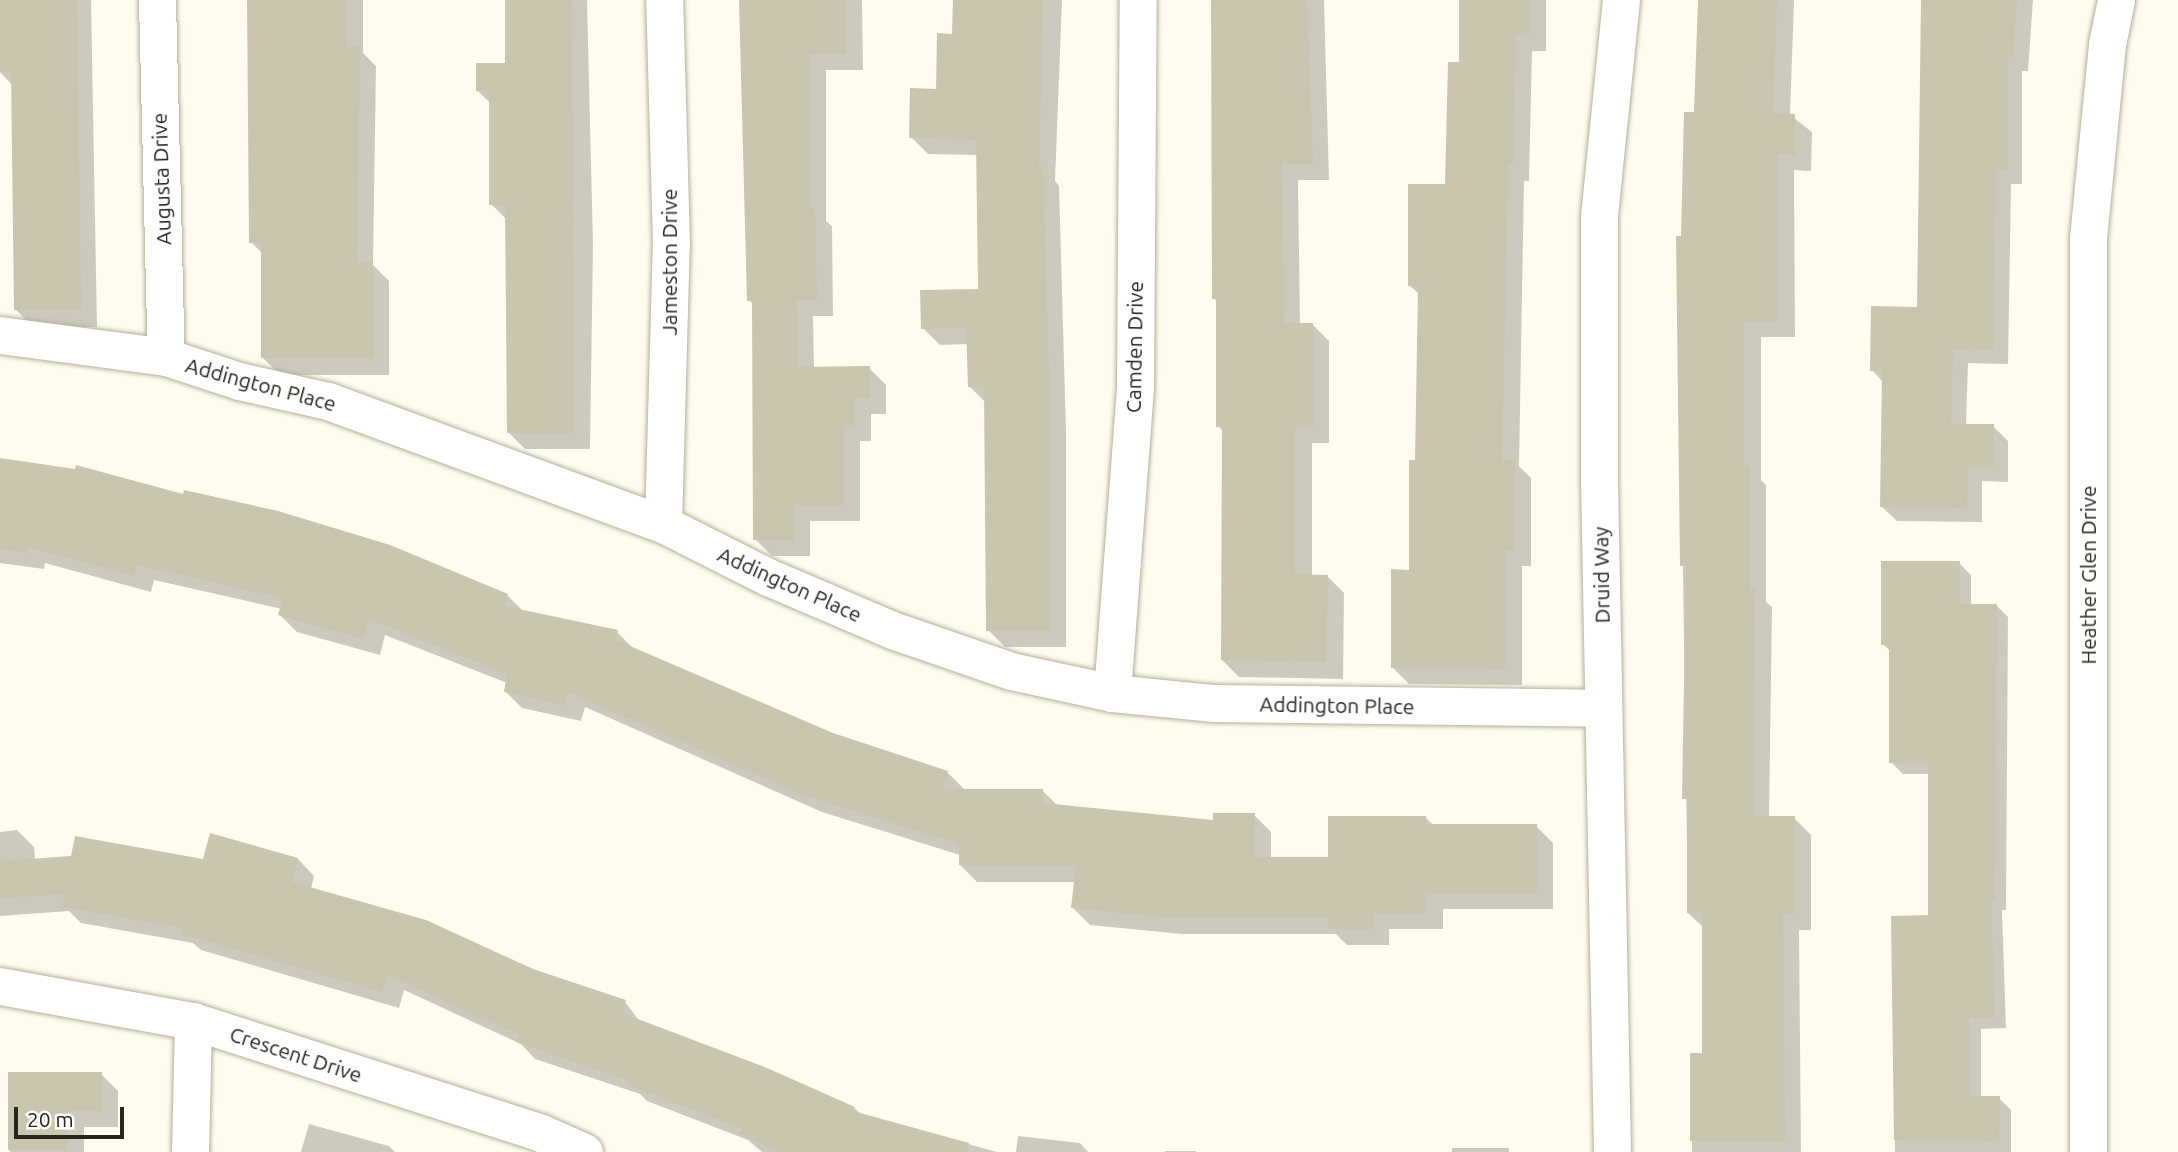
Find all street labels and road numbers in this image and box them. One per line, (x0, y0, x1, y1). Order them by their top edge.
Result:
street label: Augusta Drive (146, 112, 176, 246)
street label: Jameston Drive (656, 189, 682, 335)
street label: Camden Drive (1120, 281, 1148, 413)
street label: Addington Place (183, 352, 339, 416)
street label: Heather Glen Drive (2075, 485, 2101, 665)
street label: Druid Way (1588, 526, 1614, 624)
street label: Addington Place (714, 541, 866, 627)
street label: Addington Place (1259, 691, 1415, 719)
street label: Crescent Drive (227, 1021, 365, 1087)

